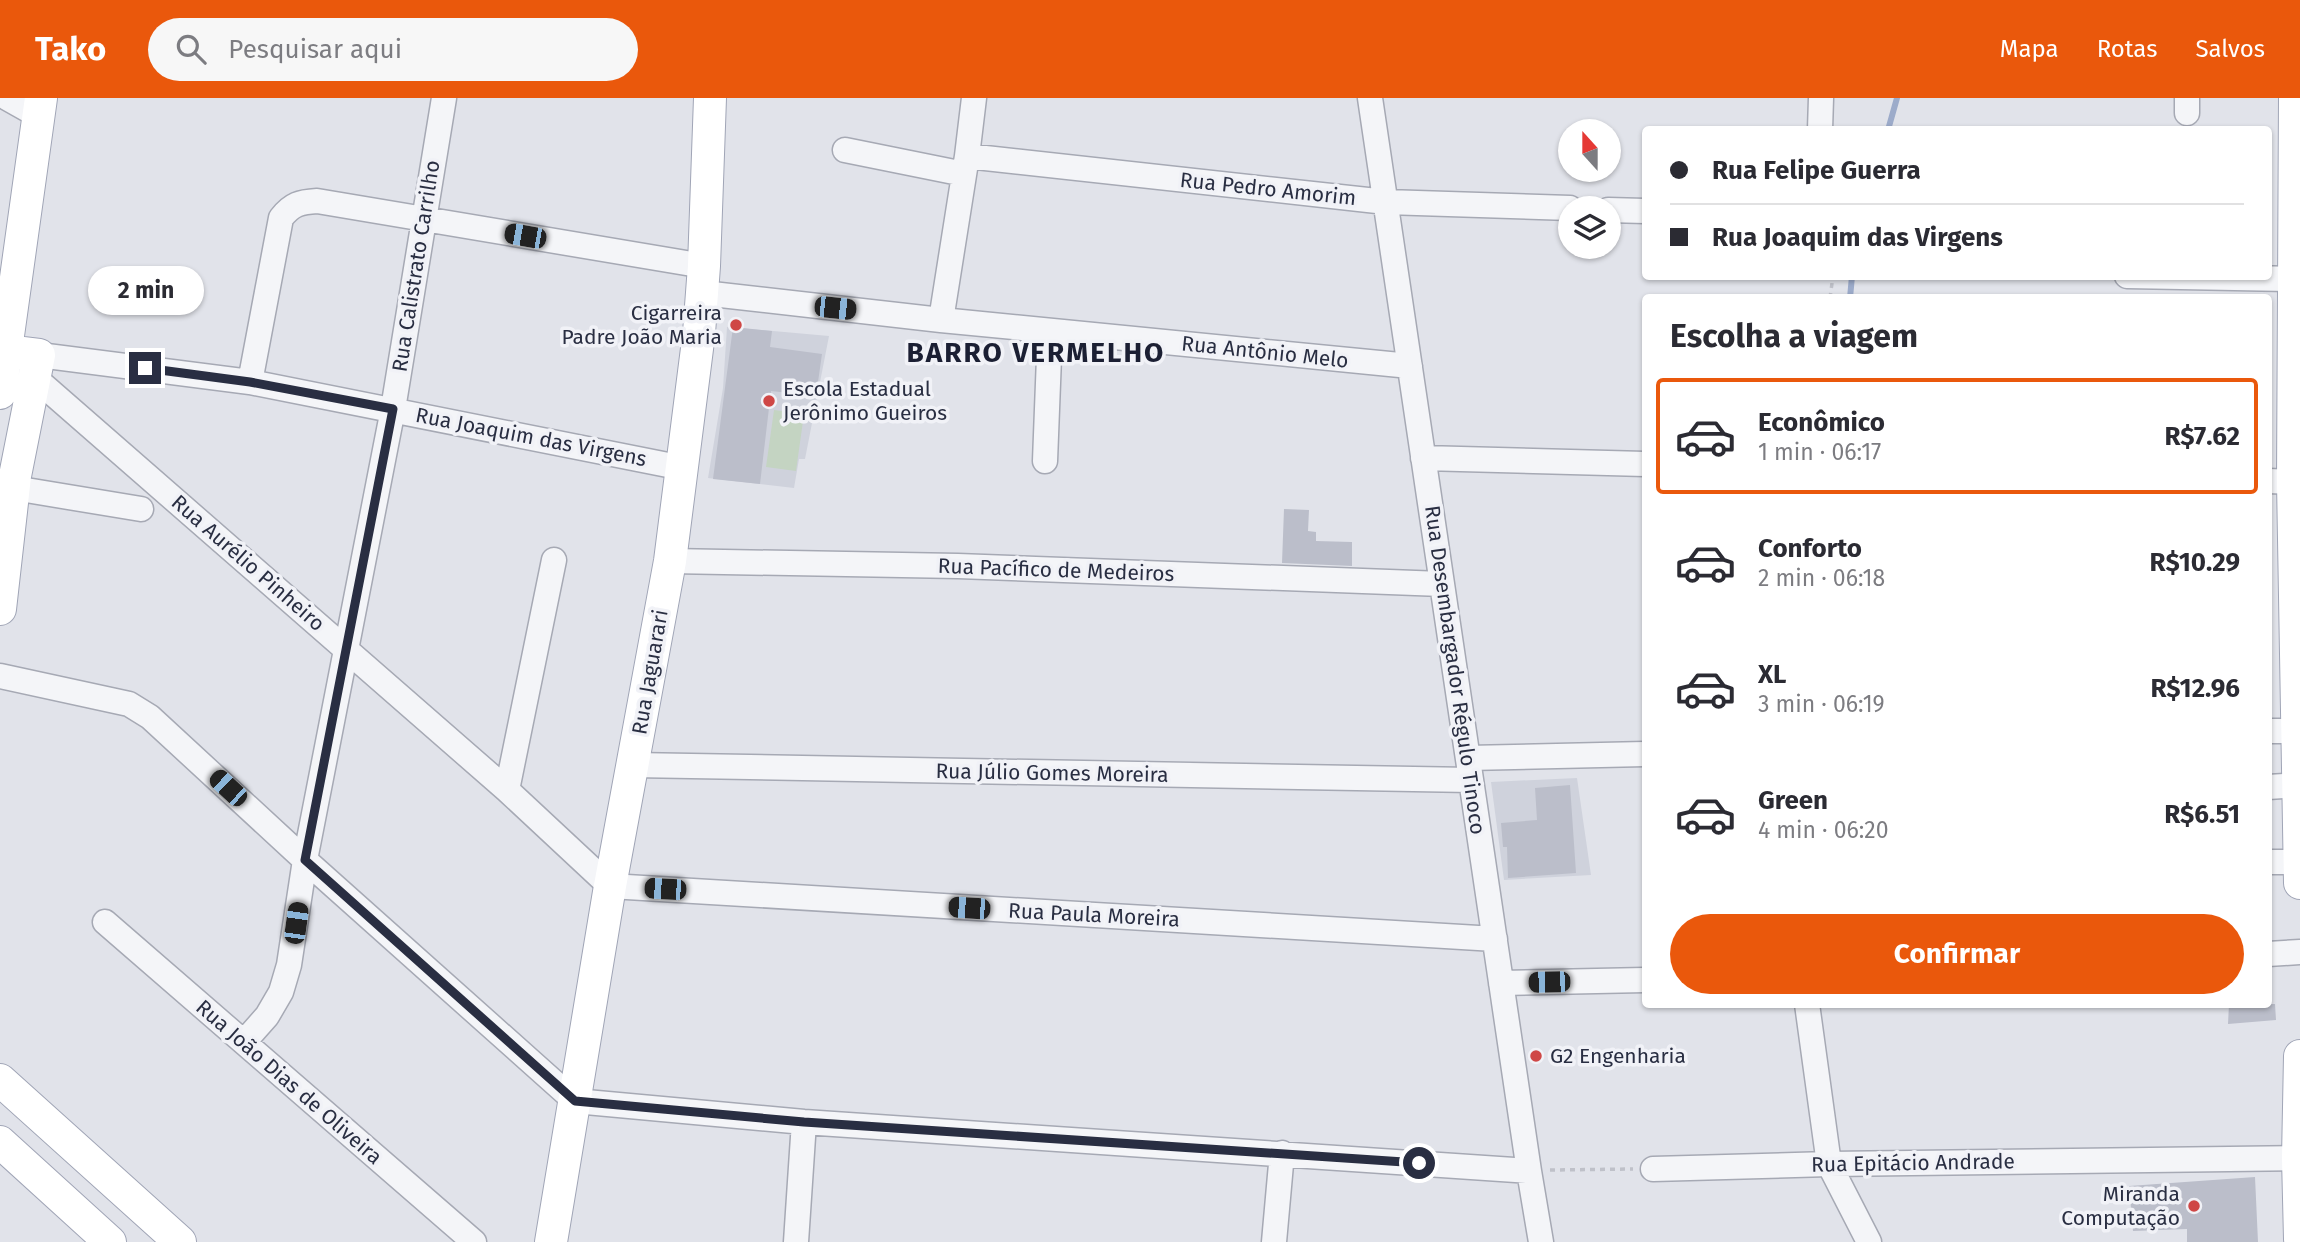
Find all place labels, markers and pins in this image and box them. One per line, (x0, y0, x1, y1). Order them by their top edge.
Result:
place label: Cigarreira Padre João Maria (562, 300, 722, 350)
marker: Cigarreira Padre João Maria (728, 317, 744, 333)
place label: Escola Estadual Jerônimo Gueiros (783, 376, 947, 426)
marker: Escola Estadual Jerônimo Gueiros (761, 393, 777, 409)
place label: G2 Engenharia (1550, 1043, 1686, 1069)
marker: G2 Engenharia (1528, 1048, 1544, 1064)
place label: Miranda Computação (2061, 1181, 2180, 1231)
marker: Miranda Computação (2186, 1198, 2202, 1214)

